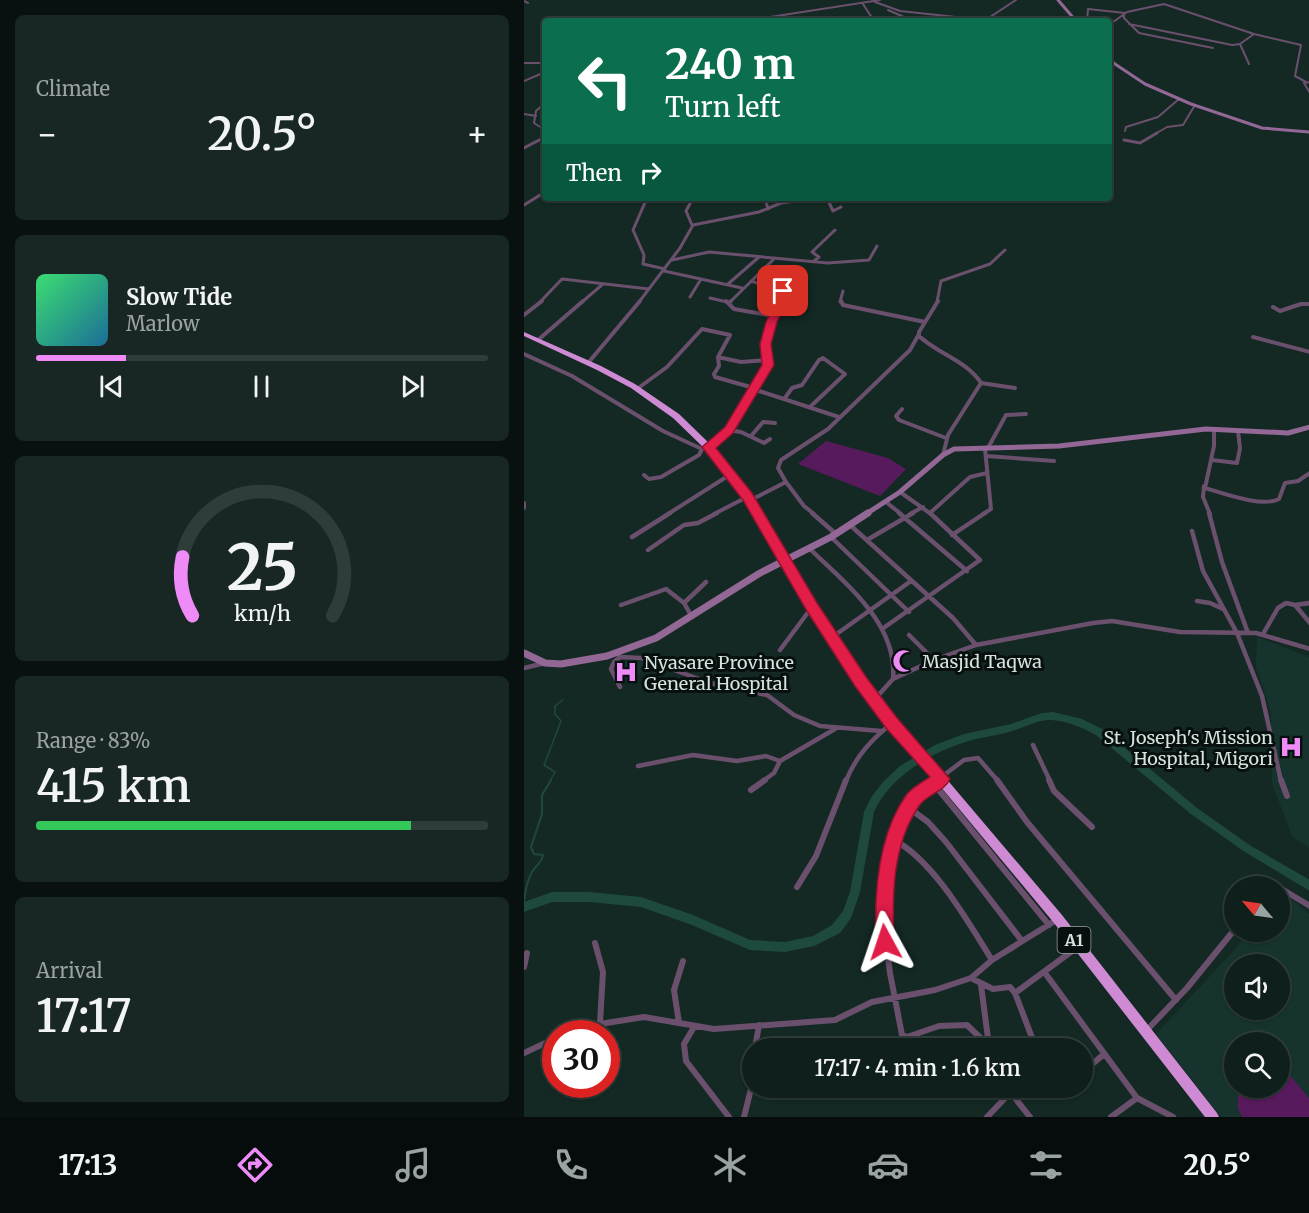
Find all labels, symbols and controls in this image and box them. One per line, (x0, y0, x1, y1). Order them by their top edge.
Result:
text: 240 m (665, 38, 795, 90)
icon: left (566, 42, 644, 120)
text: Climate (36, 76, 110, 101)
text: Turn left (665, 90, 780, 124)
text: 20.5° (207, 106, 317, 162)
text: − (36, 114, 58, 155)
text: + (466, 114, 488, 155)
icon: right (634, 156, 667, 189)
text: Then (566, 159, 622, 187)
pin (757, 265, 808, 316)
icon: arrive (766, 274, 799, 307)
text: Slow Tide (126, 283, 232, 311)
text: Marlow (126, 311, 200, 336)
icon: previous (95, 370, 128, 403)
icon: pause (245, 370, 278, 403)
icon: next (396, 370, 429, 403)
text: 25 (226, 529, 298, 607)
text: km/h (234, 600, 290, 627)
mosque icon: Masjid Taqwa (891, 648, 917, 674)
place label: Masjid Taqwa (922, 650, 1042, 673)
place label: Nyasare Province General Hospital (644, 651, 794, 695)
hospital icon: Nyasare Province General Hospital (613, 659, 639, 685)
place label: St. Joseph's Mission Hospital, Migori (1103, 726, 1273, 770)
text: Range · 83% (36, 728, 150, 753)
hospital icon: St. Joseph's Mission Hospital, Migori (1278, 734, 1304, 760)
text: 415 km (36, 758, 191, 814)
north arrow (1224, 876, 1290, 942)
map controls (1224, 876, 1290, 1098)
position arrow (853, 910, 917, 974)
road number: A1 (1058, 927, 1090, 953)
button: sound (1224, 954, 1290, 1020)
text: Arrival (36, 958, 103, 983)
text: 17:17 (36, 988, 132, 1044)
speed limit sign: 30 (542, 1020, 620, 1098)
button: search (1224, 1032, 1290, 1098)
text: 17:17 · 4 min · 1.6 km (814, 1054, 1021, 1082)
icon: directions (234, 1144, 276, 1186)
icon: music (392, 1144, 434, 1186)
icon: phone (550, 1144, 592, 1186)
icon: climate (709, 1144, 751, 1186)
icon: car (867, 1144, 909, 1186)
icon: filters (1025, 1144, 1067, 1186)
text: 17:13 (58, 1148, 118, 1182)
text: 20.5° (1183, 1148, 1251, 1182)

